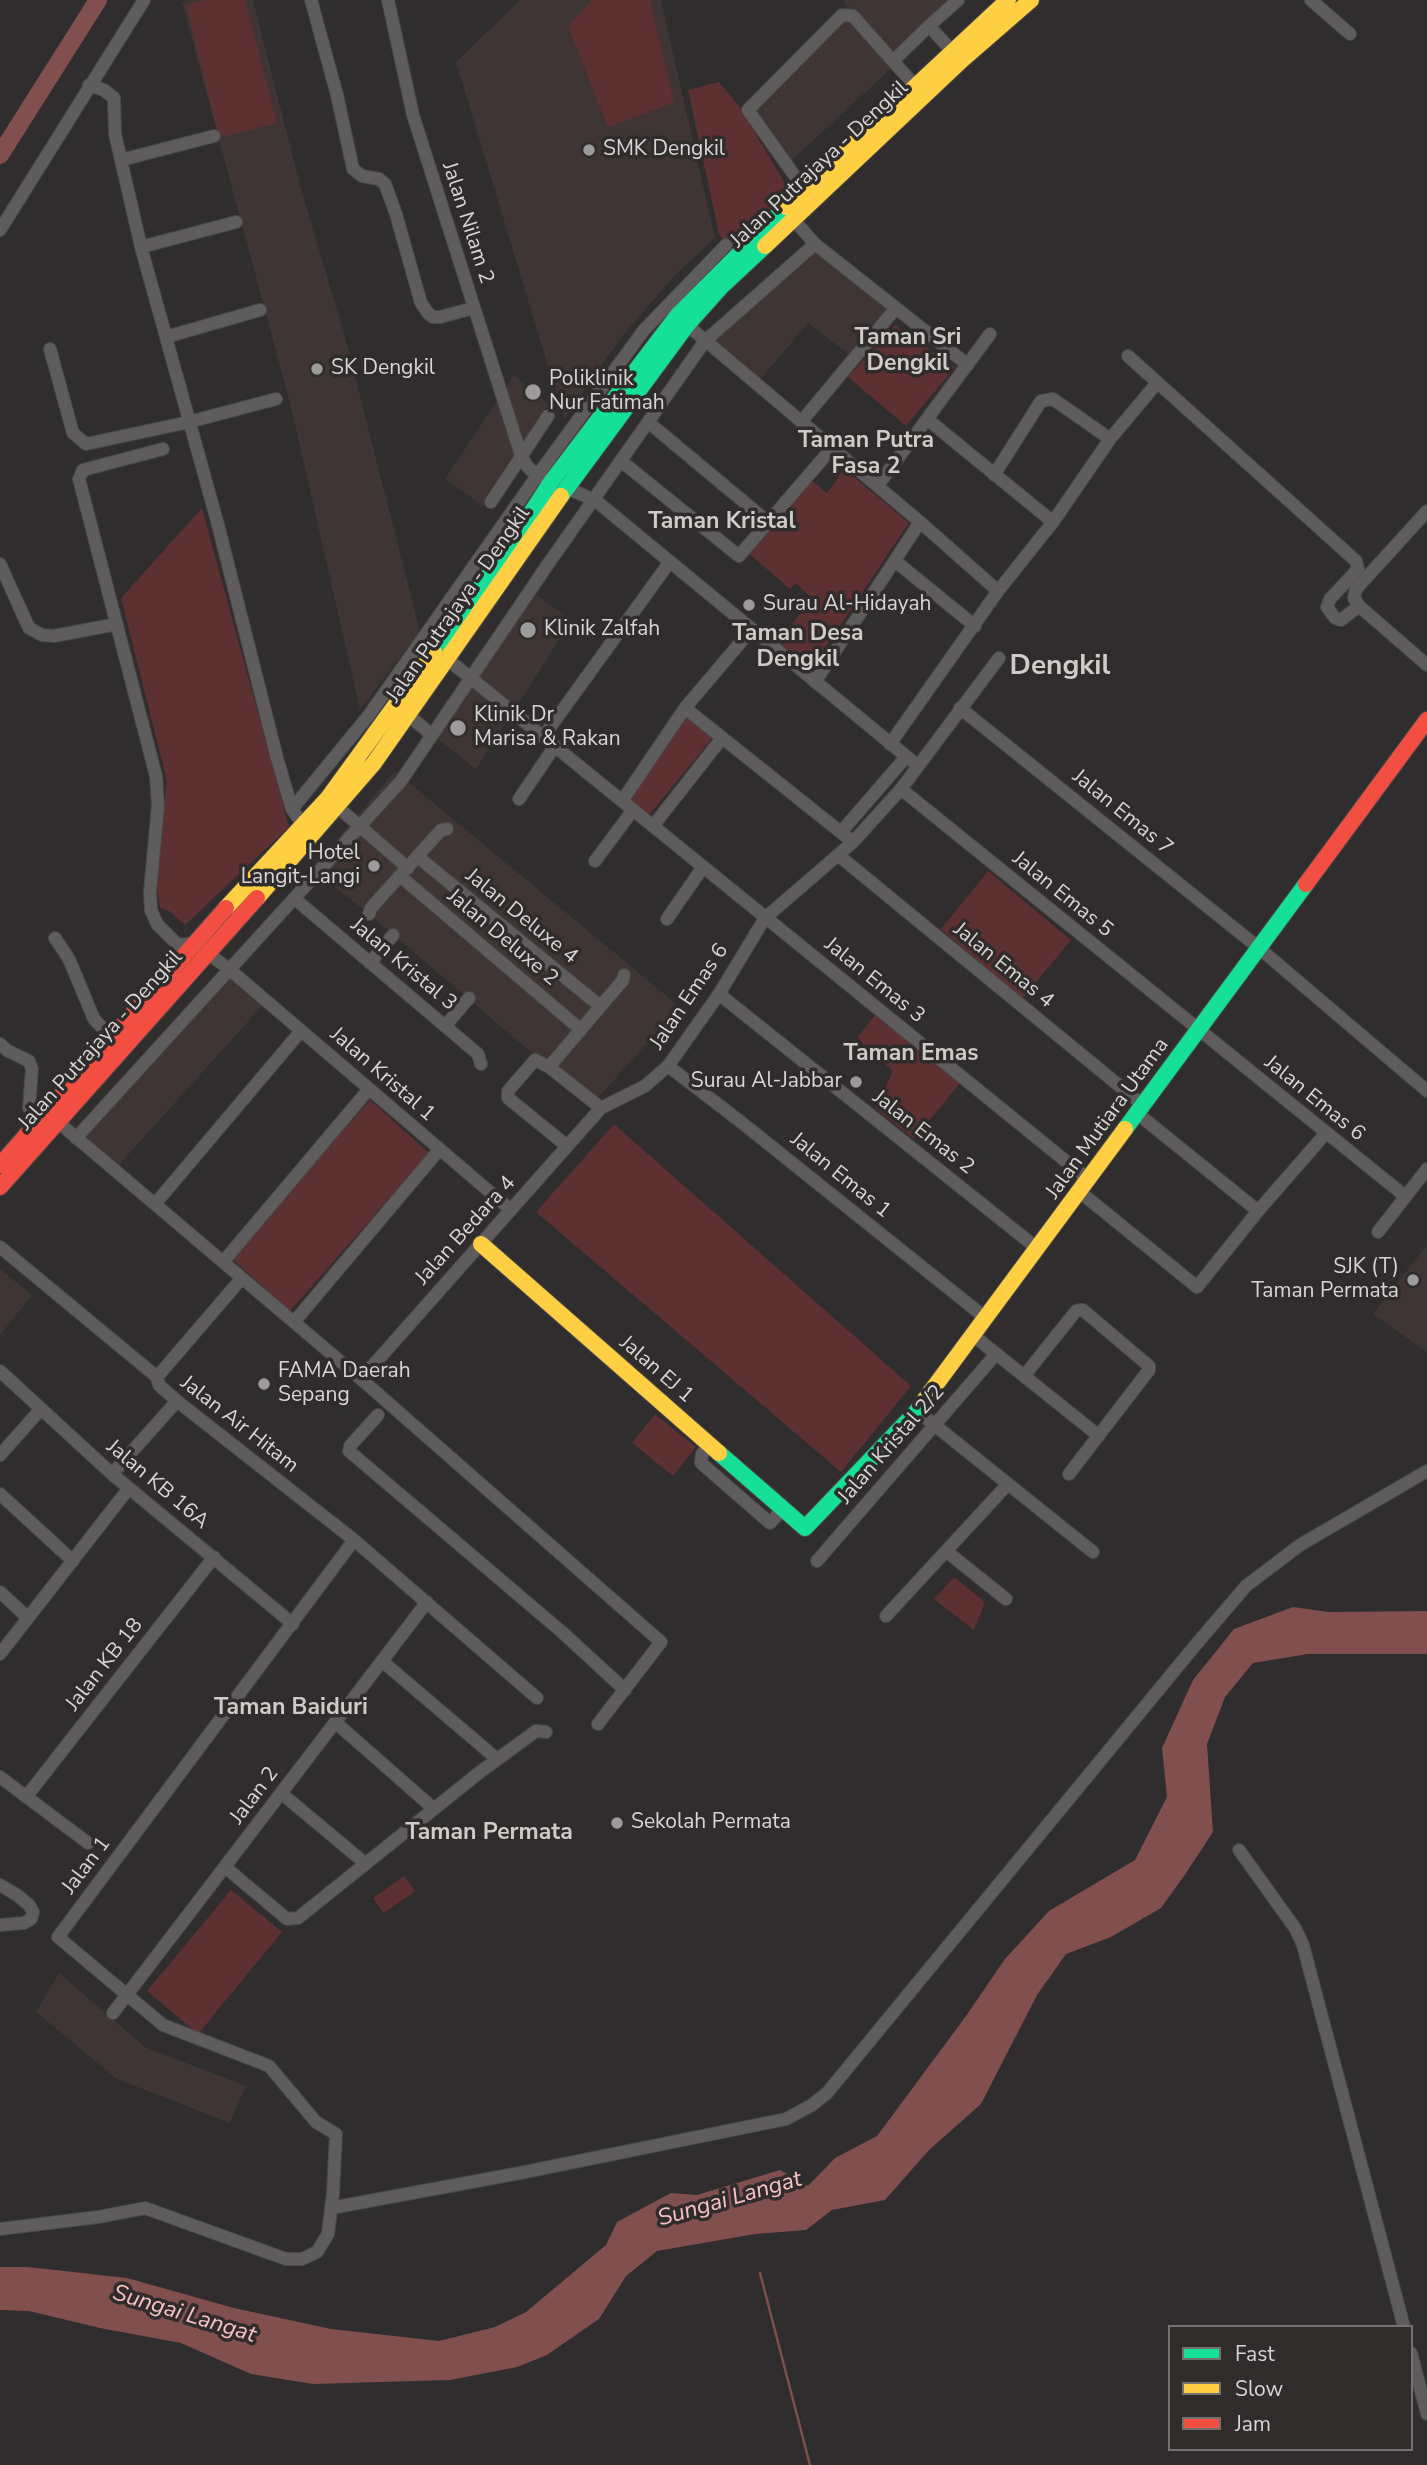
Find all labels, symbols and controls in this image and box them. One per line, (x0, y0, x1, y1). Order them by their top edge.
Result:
street label: Jalan Putrajaya - Dengkil (726, 76, 914, 254)
place label: SMK Dengkil (603, 137, 725, 163)
marker: SMK Dengkil (581, 142, 597, 158)
street label: Jalan Nilam 2 (435, 159, 499, 287)
district label: Taman Sri Dengkil (855, 324, 961, 378)
place label: SK Dengkil (331, 356, 435, 382)
marker: SK Dengkil (309, 361, 325, 377)
place label: Poliklinik Nur Fatimah (549, 367, 665, 417)
marker: Poliklinik Nur Fatimah (523, 382, 543, 402)
district label: Taman Putra Fasa 2 (798, 427, 934, 481)
street label: Jalan Putrajaya - Dengkil (382, 502, 536, 708)
district label: Taman Kristal (648, 508, 796, 536)
place label: Surau Al-Hidayah (763, 592, 931, 618)
marker: Surau Al-Hidayah (741, 597, 757, 613)
place label: Klinik Zalfah (544, 617, 660, 643)
marker: Klinik Zalfah (518, 620, 538, 640)
district label: Taman Desa Dengkil (732, 620, 864, 674)
district label: Dengkil (1010, 650, 1110, 684)
place label: Klinik Dr Marisa & Rakan (474, 703, 621, 753)
marker: Klinik Dr Marisa & Rakan (448, 718, 468, 738)
street label: Jalan Emas 7 (1067, 765, 1177, 861)
place label: Hotel Langit-Langi (241, 841, 360, 891)
street label: Jalan Emas 5 (1007, 847, 1117, 943)
marker: Hotel Langit-Langi (366, 858, 382, 874)
street label: Jalan Deluxe 4 (460, 864, 582, 970)
street label: Jalan Deluxe 2 (441, 884, 563, 992)
street label: Jalan Kristal 3 (345, 913, 461, 1017)
street label: Jalan Emas 4 (948, 918, 1058, 1014)
street label: Jalan Emas 3 (819, 933, 929, 1029)
street label: Jalan Emas 6 (645, 939, 735, 1055)
street label: Jalan Putrajaya - Dengkil (14, 946, 188, 1136)
street label: Jalan Kristal 1 (324, 1023, 440, 1127)
street label: Jalan Mutiara Utama (1041, 1034, 1175, 1204)
district label: Taman Emas (843, 1040, 979, 1068)
street label: Jalan Emas 6 (1259, 1051, 1369, 1147)
place label: Surau Al-Jabbar (691, 1069, 842, 1095)
marker: Surau Al-Jabbar (848, 1074, 864, 1090)
street label: Jalan Emas 2 (867, 1085, 979, 1181)
street label: Jalan Emas 1 (785, 1128, 895, 1224)
street label: Jalan Bedara 4 (411, 1171, 521, 1291)
place label: SJK (T) Taman Permata (1251, 1255, 1399, 1305)
marker: SJK (T) Taman Permata (1405, 1272, 1421, 1288)
street label: Jalan EJ 1 (614, 1331, 698, 1409)
place label: FAMA Daerah Sepang (278, 1359, 411, 1409)
street label: Jalan Air Hitam (175, 1371, 303, 1479)
marker: FAMA Daerah Sepang (256, 1376, 272, 1392)
street label: Jalan Kristal 2/2 (833, 1380, 951, 1510)
street label: Jalan KB 16A (101, 1435, 213, 1535)
street label: Jalan KB 18 (61, 1614, 149, 1716)
district label: Taman Baiduri (214, 1694, 368, 1722)
street label: Jalan 2 (225, 1762, 285, 1830)
place label: Sekolah Permata (631, 1810, 791, 1836)
marker: Sekolah Permata (609, 1815, 625, 1831)
district label: Taman Permata (405, 1819, 573, 1847)
street label: Jalan 1 (57, 1832, 117, 1900)
water label: Sungai Langat (655, 2166, 805, 2234)
water label: Sungai Langat (109, 2280, 259, 2350)
legend (1168, 2325, 1413, 2451)
text: Fast (1235, 2340, 1275, 2368)
text: Slow (1235, 2375, 1283, 2403)
text: Jam (1235, 2410, 1271, 2438)

